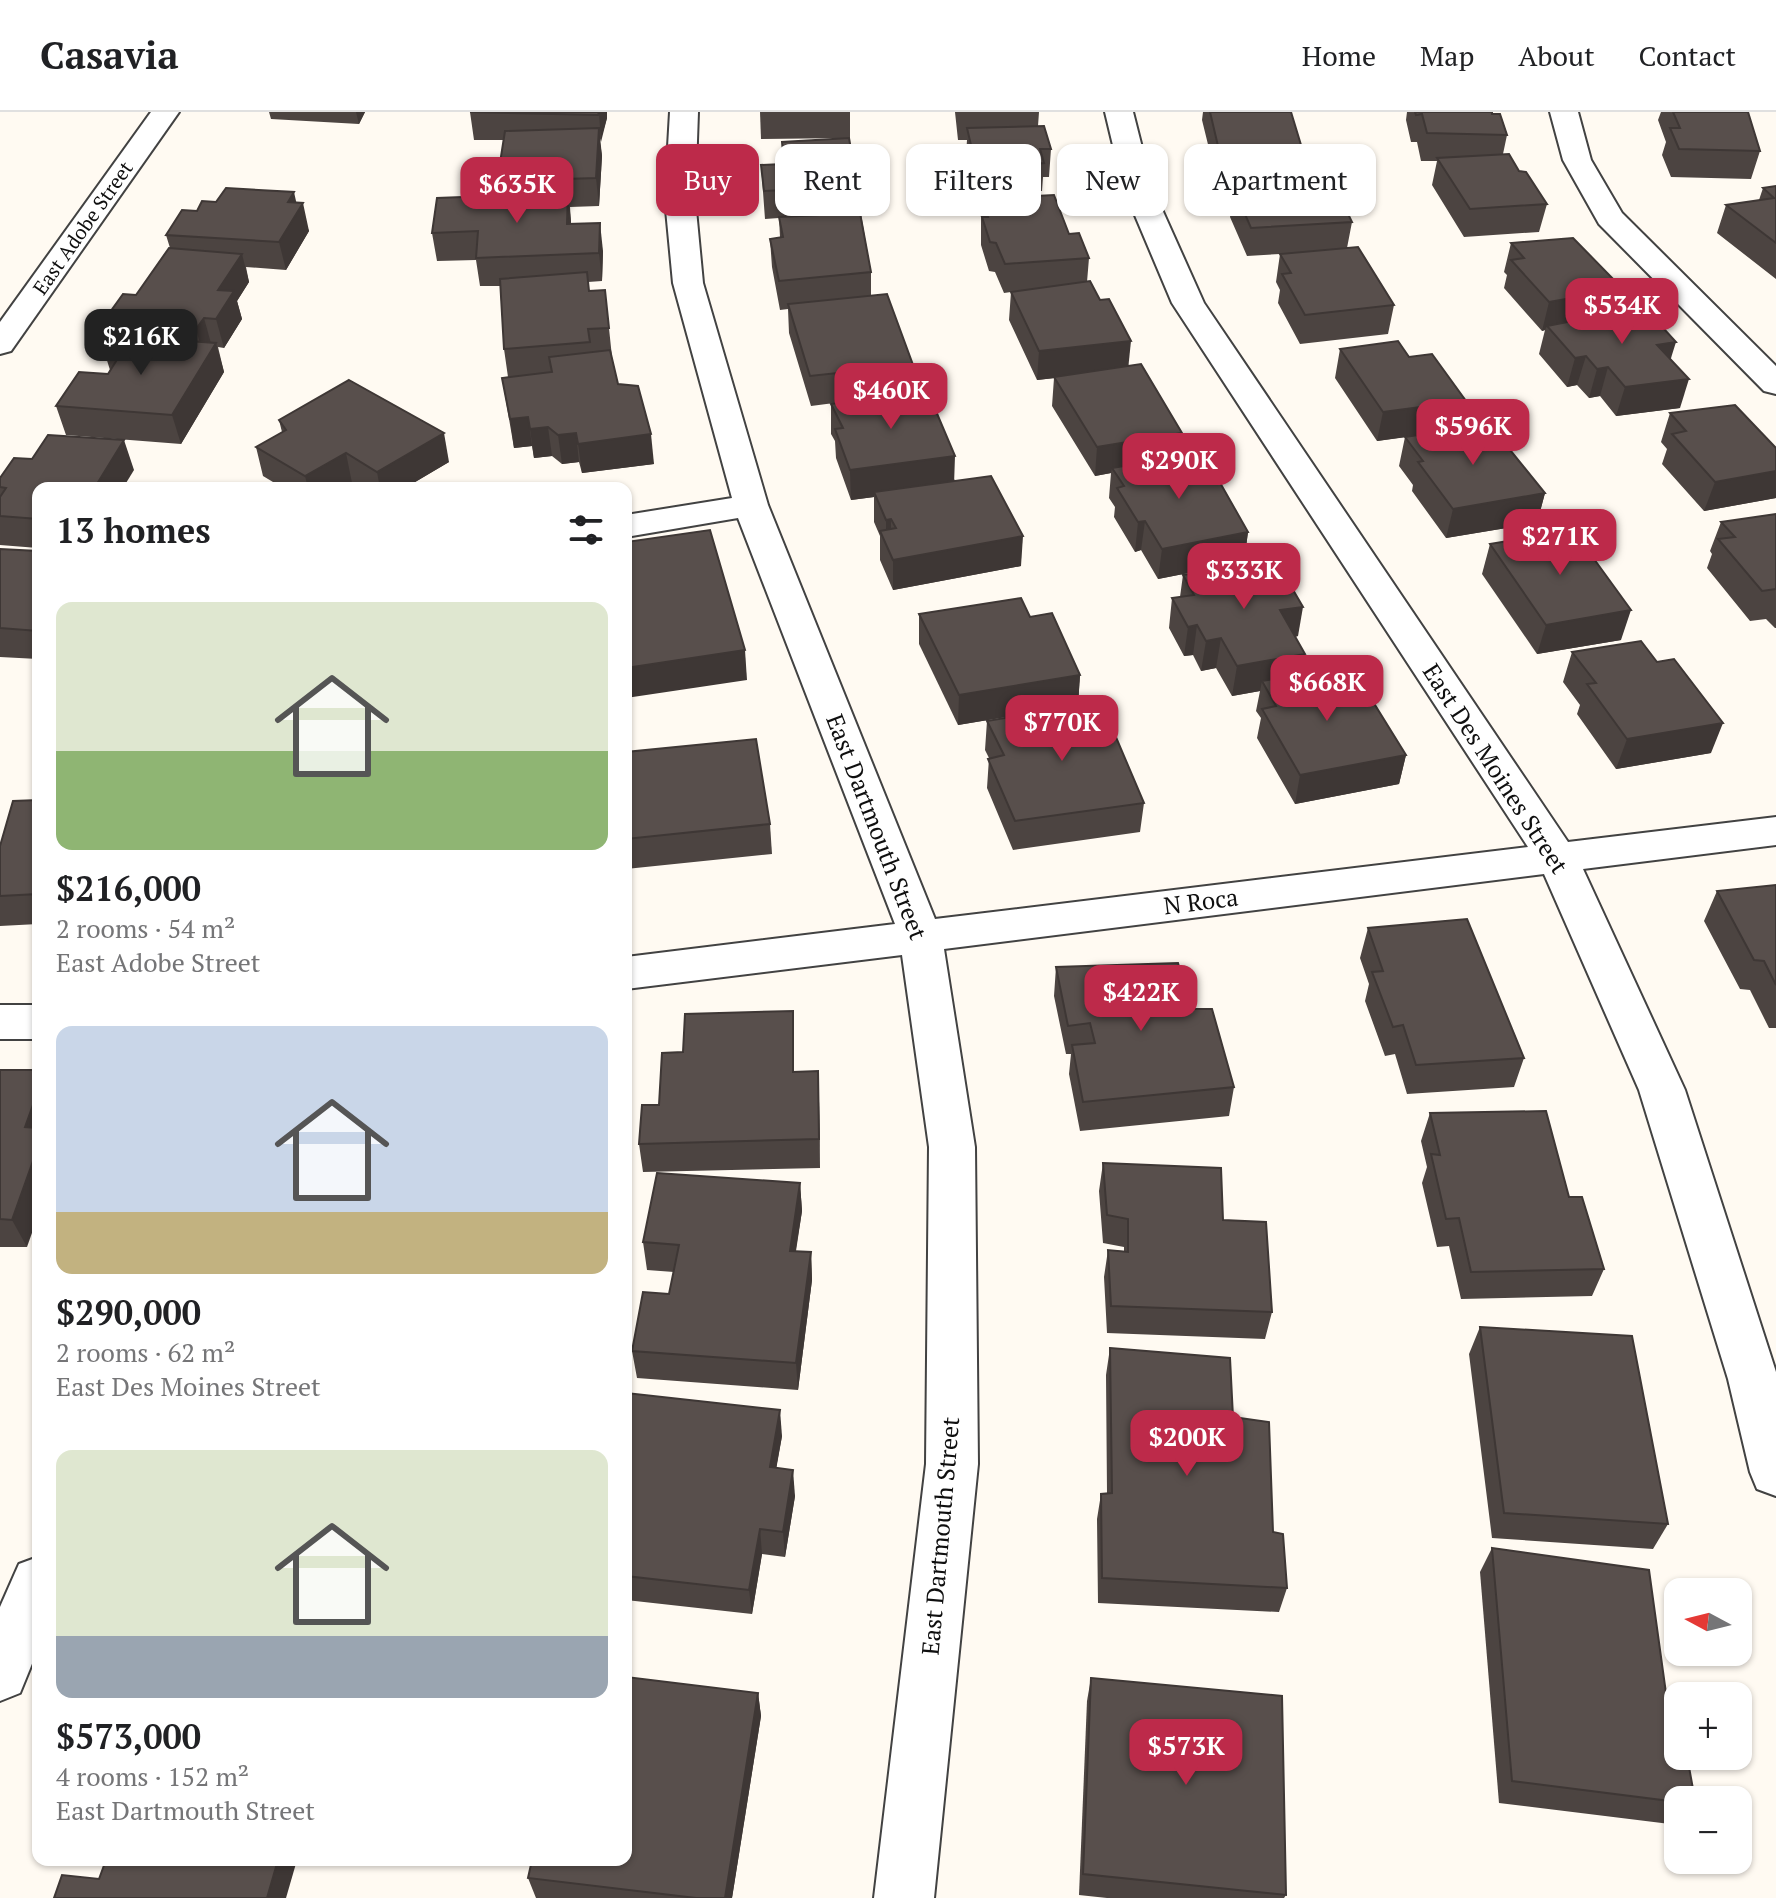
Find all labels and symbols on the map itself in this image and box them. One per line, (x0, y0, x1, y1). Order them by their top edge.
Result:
street label: East Adobe Street (26, 155, 139, 300)
pin: $635K (461, 157, 573, 225)
pin: $534K (1566, 278, 1678, 346)
pin: $216K (85, 309, 197, 377)
pin: $460K (835, 363, 947, 431)
pin: $596K (1417, 399, 1529, 467)
pin: $290K (1123, 433, 1235, 501)
pin: $271K (1504, 509, 1616, 577)
pin: $333K (1188, 543, 1300, 611)
pin: $668K (1271, 655, 1383, 723)
street label: East Des Moines Street (1416, 657, 1576, 880)
pin: $770K (1006, 695, 1118, 763)
street label: East Dartmouth Street (819, 709, 935, 944)
street label: N Roca (1162, 881, 1240, 921)
pin: $422K (1085, 965, 1197, 1033)
pin: $200K (1131, 1410, 1243, 1478)
street label: East Dartmouth Street (914, 1415, 966, 1656)
north arrow (1664, 1578, 1752, 1666)
pin: $573K (1130, 1719, 1242, 1787)

